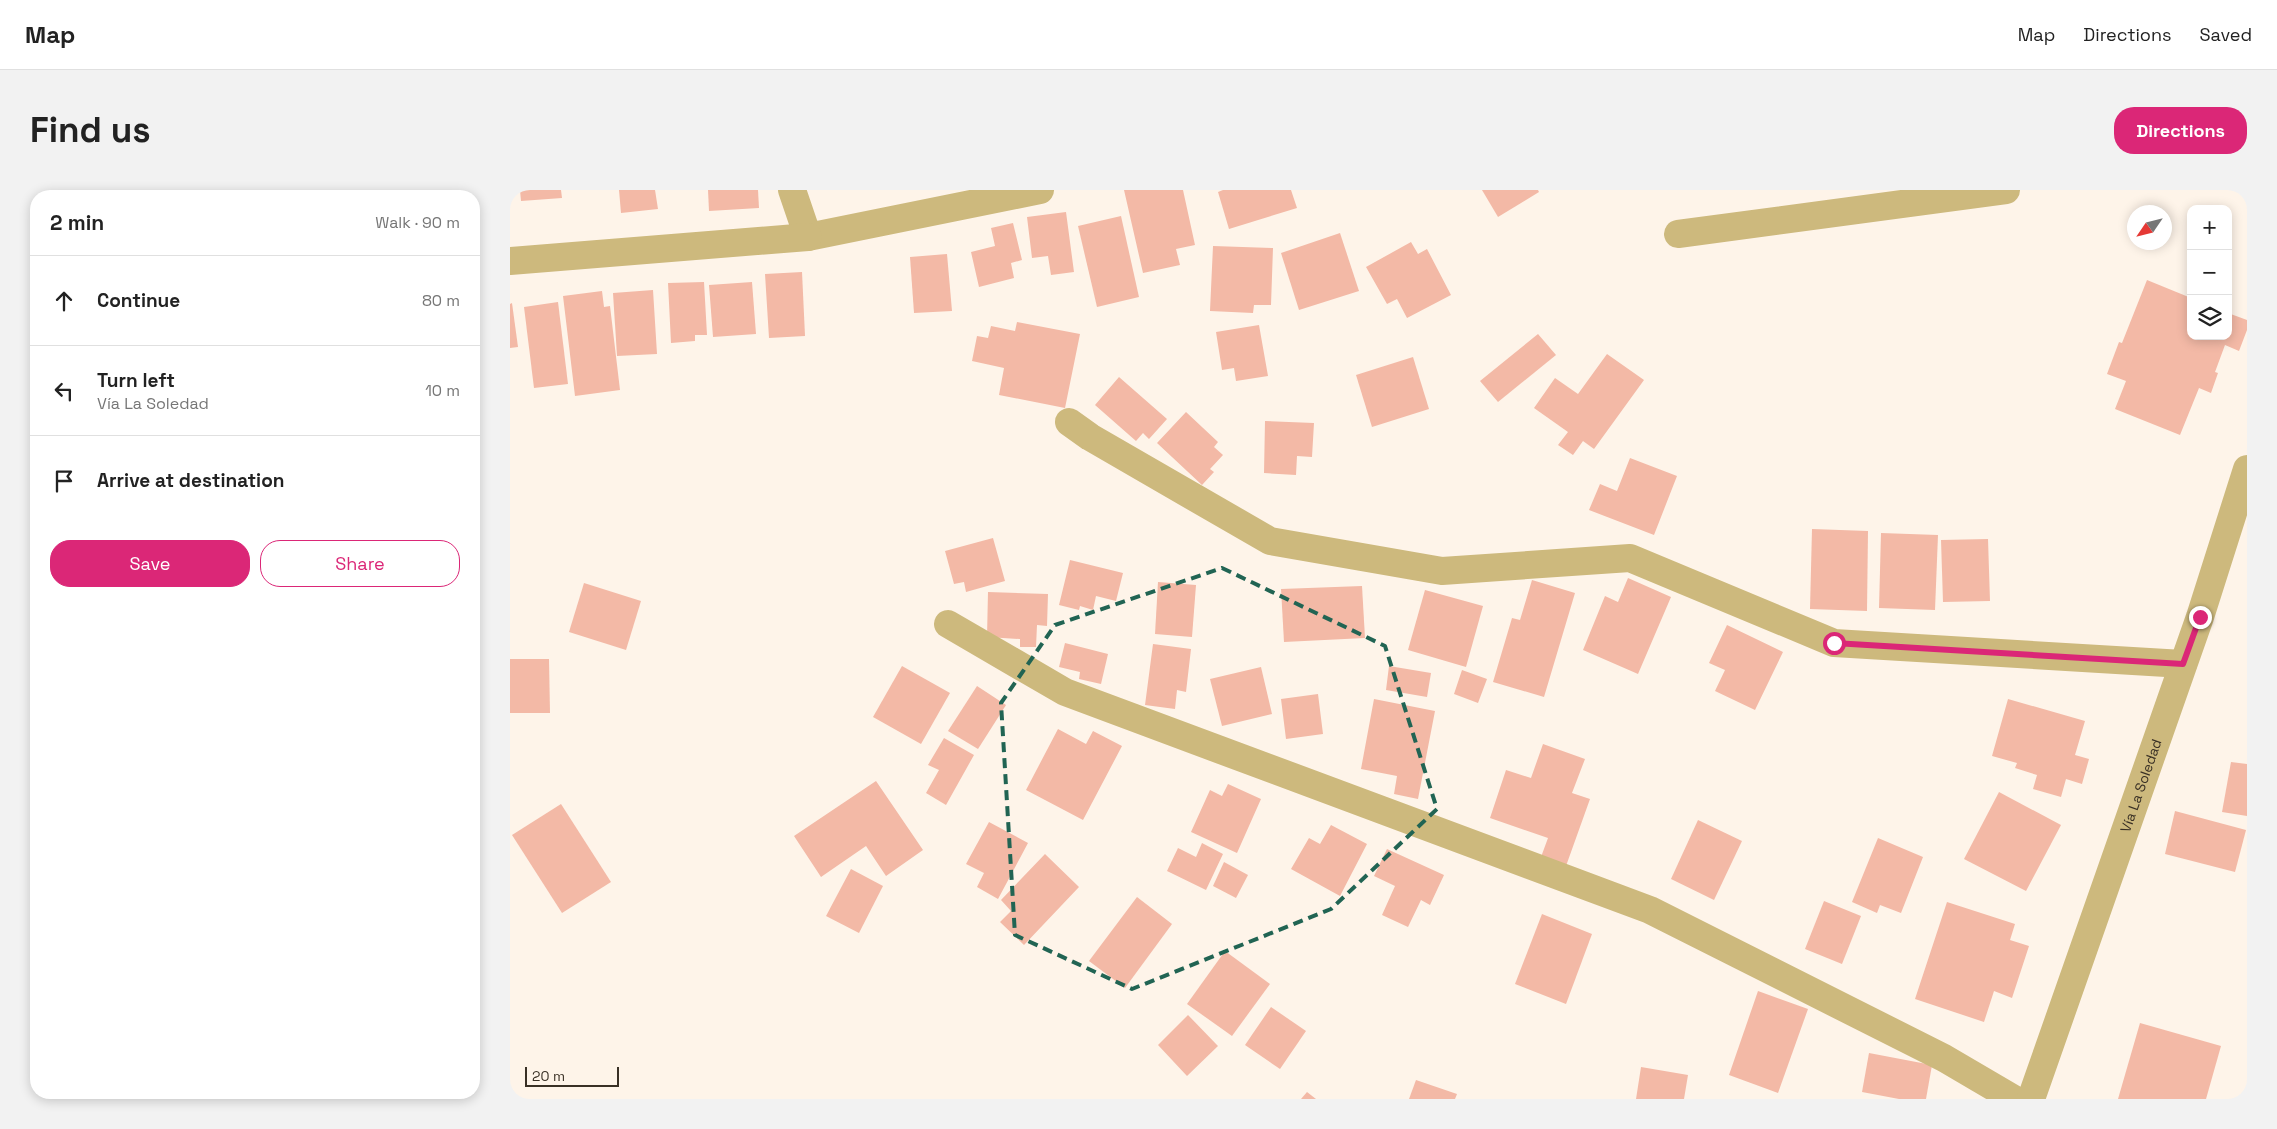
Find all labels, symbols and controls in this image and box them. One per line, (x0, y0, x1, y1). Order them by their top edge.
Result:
text: Map (25, 19, 75, 50)
text: Map (2018, 23, 2055, 46)
text: Directions (2083, 23, 2172, 46)
text: Saved (2200, 23, 2252, 46)
button: Directions (2114, 107, 2247, 154)
text: Find us (30, 108, 151, 152)
north arrow (2127, 205, 2172, 250)
map controls (2187, 205, 2232, 340)
button: + (2187, 205, 2232, 250)
text: 2 min (50, 209, 104, 236)
text: Walk · 90 m (375, 212, 460, 233)
button: − (2187, 250, 2232, 295)
icon: ahead (50, 287, 78, 315)
text: Continue (97, 288, 180, 313)
text: 80 m (422, 290, 460, 311)
button: layers (2187, 295, 2232, 340)
text: Turn left (97, 368, 175, 393)
icon: left (50, 377, 78, 405)
text: 10 m (425, 380, 460, 401)
text: Vía La Soledad (97, 393, 209, 414)
icon: arrive (50, 467, 78, 495)
text: Arrive at destination (97, 468, 285, 493)
button: Save (50, 540, 250, 587)
button: Share (260, 540, 460, 587)
route end (2189, 606, 2212, 629)
route start (1823, 632, 1846, 655)
street label: Vía La Soledad (2116, 736, 2166, 835)
scale bar (525, 1064, 619, 1087)
text: 20 m (532, 1067, 565, 1085)

